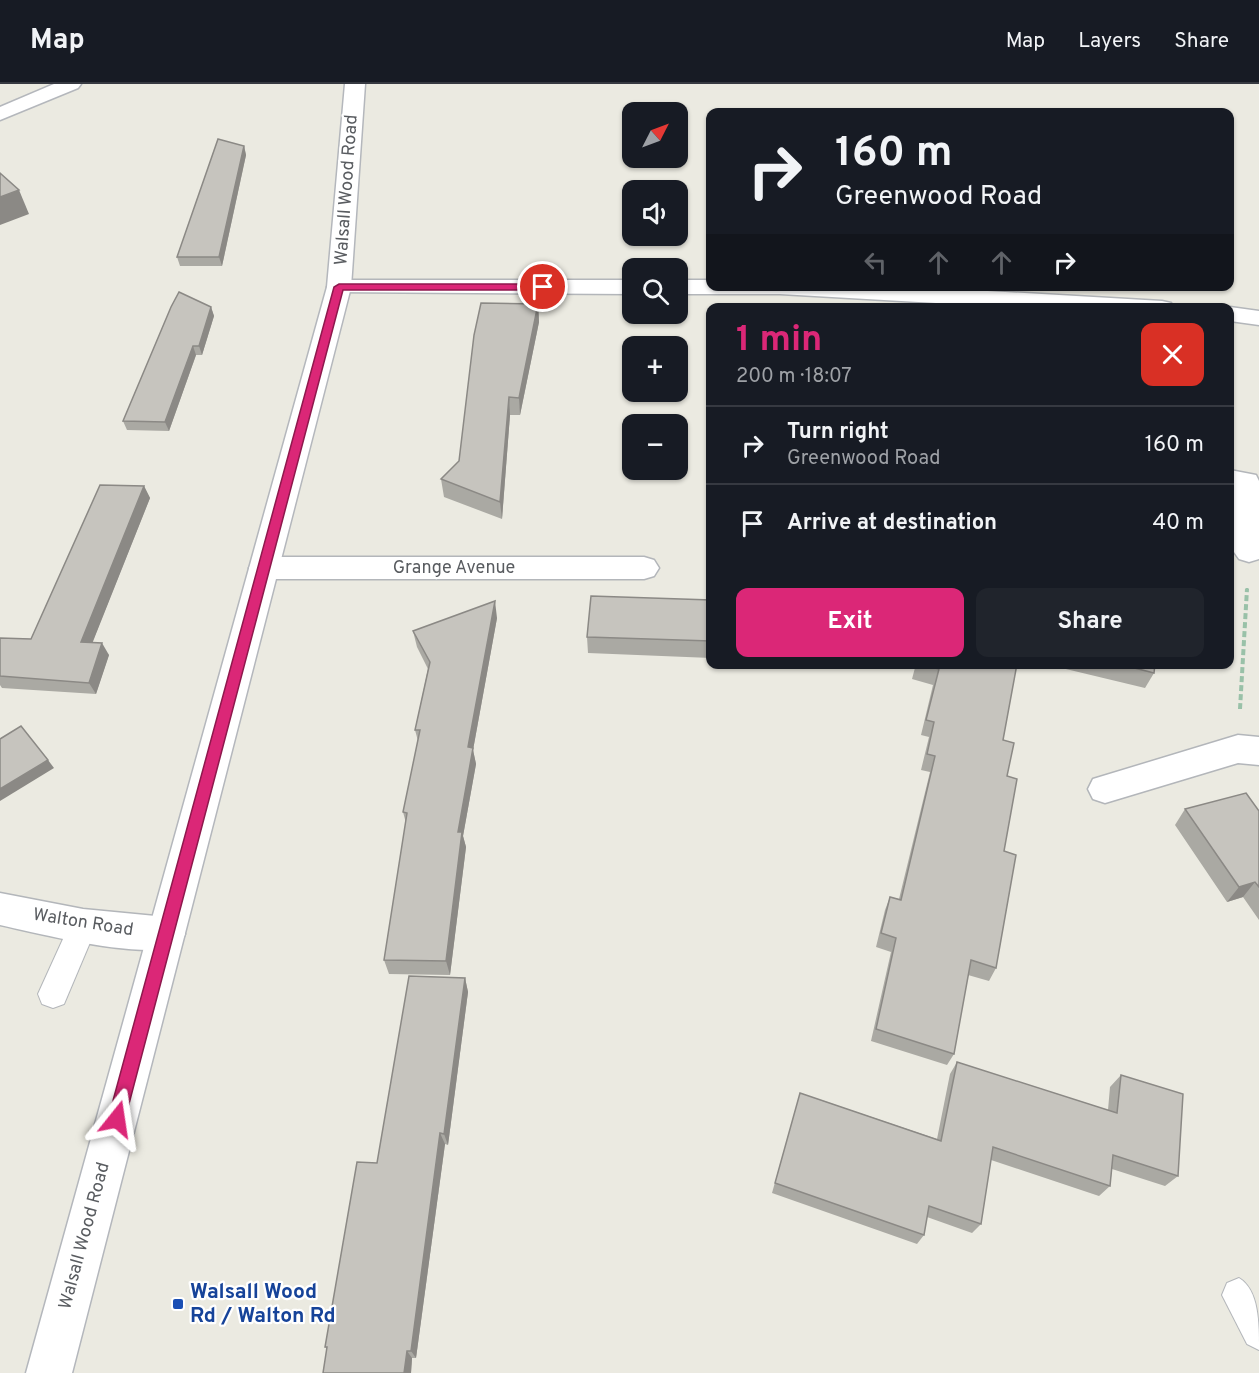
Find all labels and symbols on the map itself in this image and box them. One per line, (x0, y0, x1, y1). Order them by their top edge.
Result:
north arrow (622, 102, 688, 168)
street label: Walsall Wood Road (330, 114, 364, 266)
pin (517, 261, 568, 312)
street label: Grange Avenue (393, 557, 515, 580)
street label: Walton Road (31, 904, 135, 942)
position arrow (85, 1087, 149, 1151)
street label: Walsall Wood Road (54, 1160, 116, 1312)
place label: Walsall Wood Rd / Walton Rd (190, 1279, 336, 1330)
marker: Walsall Wood Rd / Walton Rd (171, 1297, 185, 1311)

